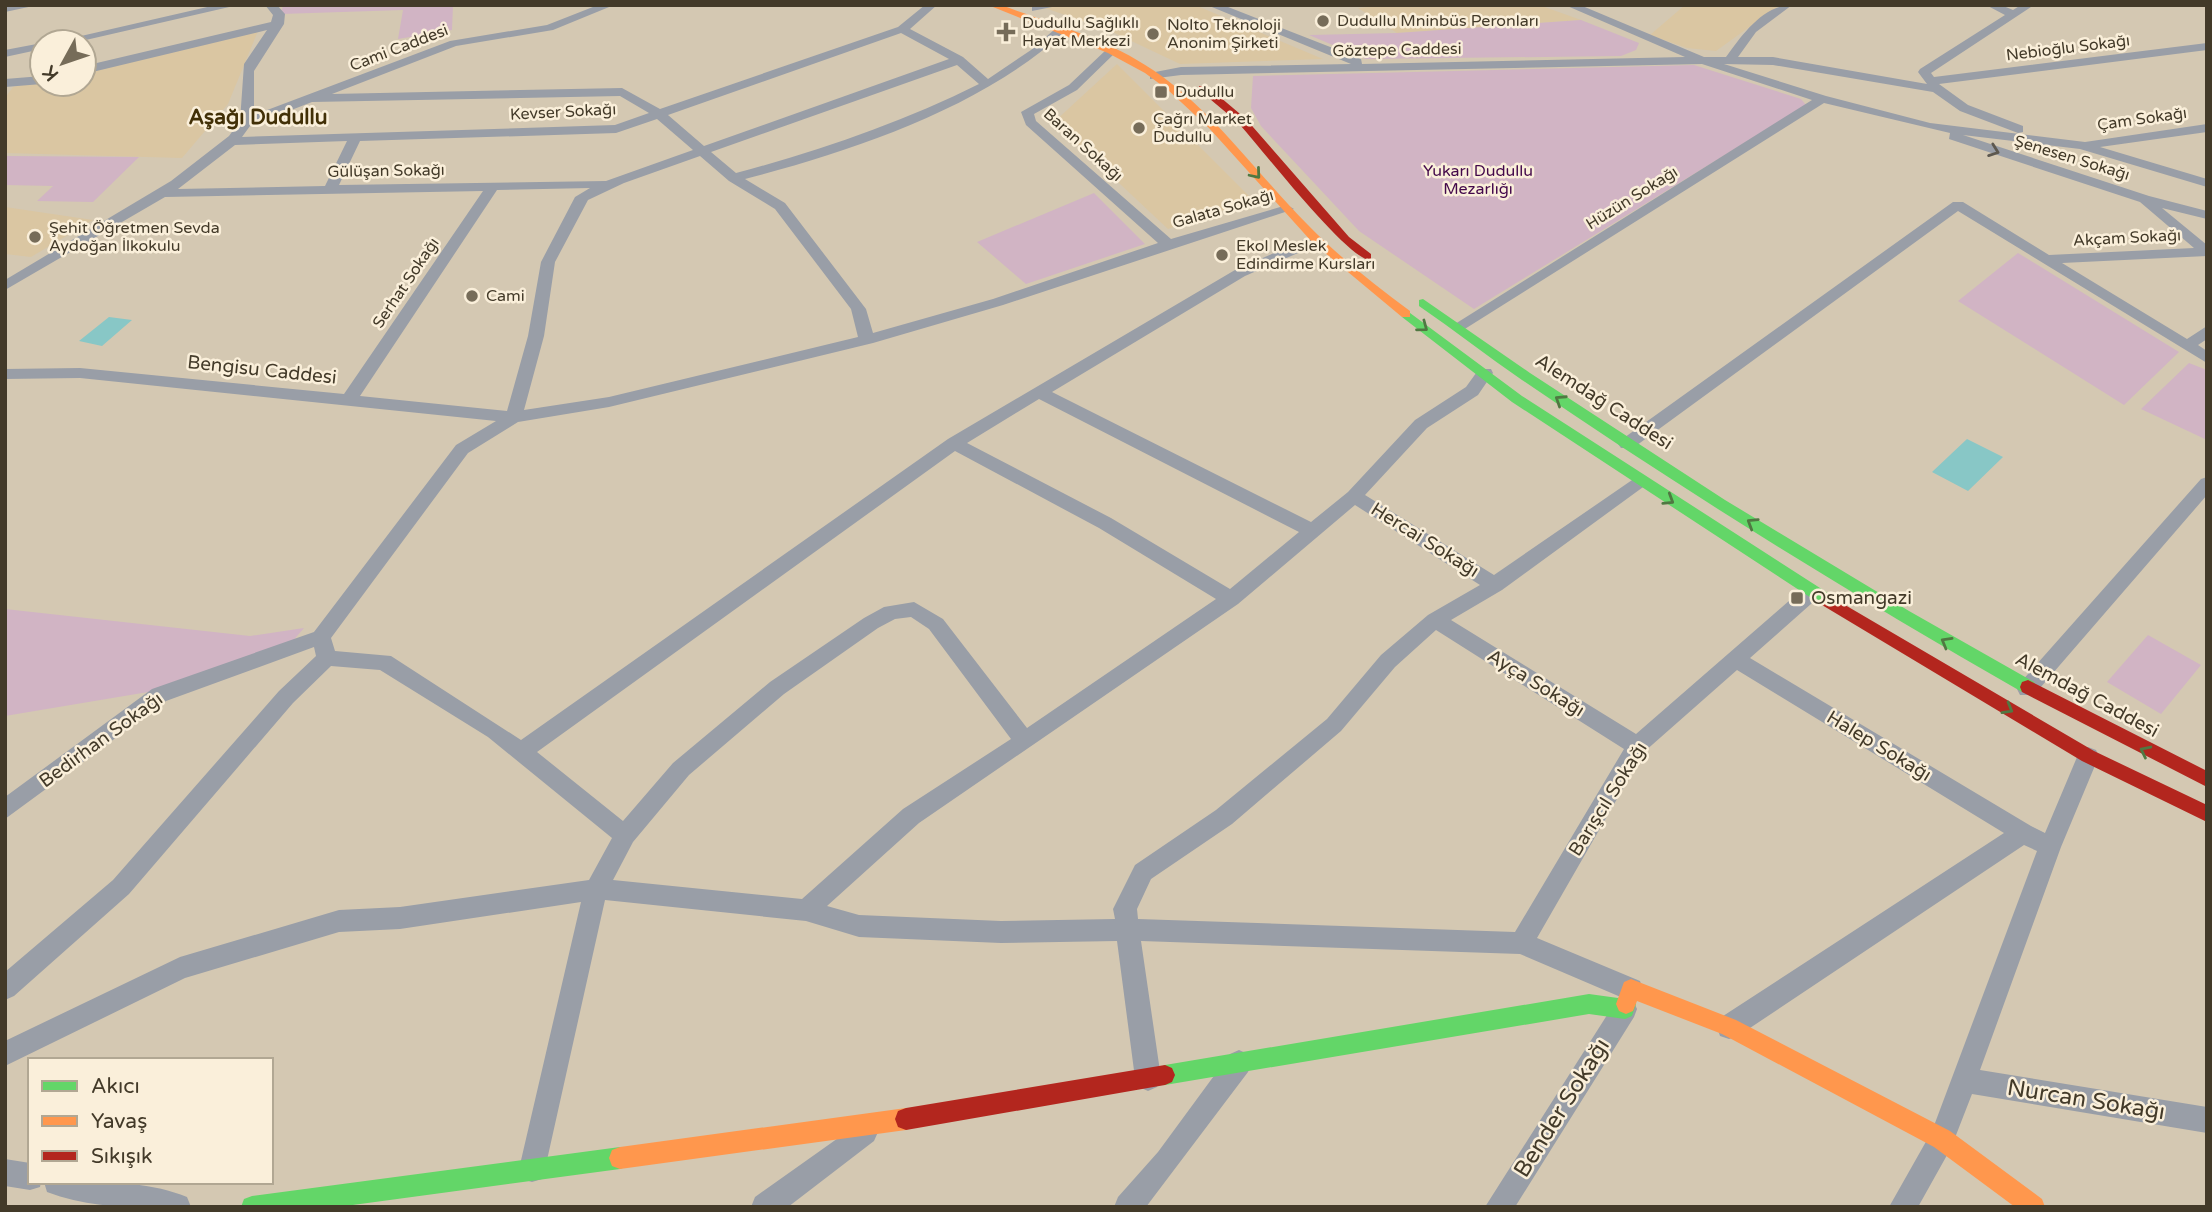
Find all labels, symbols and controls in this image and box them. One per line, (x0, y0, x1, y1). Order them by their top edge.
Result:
place label: Dudullu Mninbüs Peronları (1337, 11, 1539, 31)
place label: Dudullu Sağlıklı Hayat Merkezi (1022, 13, 1139, 51)
marker: Dudullu Mninbüs Peronları (1315, 13, 1331, 29)
place label: Nolto Teknoloji Anonim Şirketi (1167, 15, 1281, 53)
street label: Cami Caddesi (347, 20, 451, 76)
marker: Dudullu Sağlıklı Hayat Merkezi (996, 22, 1016, 42)
marker: Nolto Teknoloji Anonim Şirketi (1145, 26, 1161, 42)
north arrow (28, 28, 98, 98)
street label: Nebioğlu Sokağı (2005, 30, 2131, 66)
street label: Göztepe Caddesi (1332, 39, 1462, 61)
text: K (38, 61, 63, 85)
place label: Dudullu (1175, 82, 1234, 102)
marker: Dudullu (1153, 84, 1169, 100)
street label: Kevser Sokağı (509, 99, 617, 125)
street label: Çam Sokağı (2096, 103, 2188, 135)
street label: Baran Sokağı (1039, 104, 1127, 186)
district label: Aşağı Dudullu (188, 105, 328, 130)
place label: Çağrı Market Dudullu (1153, 109, 1252, 147)
marker: Çağrı Market Dudullu (1131, 120, 1147, 136)
street label: Şenesen Sokağı (2012, 131, 2132, 185)
one-way arrow (1988, 143, 2000, 157)
street label: Gülüşan Sokağı (327, 160, 445, 182)
park label: Yukarı Dudullu Mezarlığı (1423, 161, 1533, 199)
street label: Hüzün Sokağı (1582, 162, 1682, 234)
one-way arrow (1248, 165, 1260, 178)
street label: Galata Sokağı (1170, 185, 1276, 233)
place label: Şehit Öğretmen Sevda Aydoğan İlkokulu (49, 218, 220, 256)
street label: Akçam Sokağı (2073, 225, 2181, 251)
marker: Şehit Öğretmen Sevda Aydoğan İlkokulu (27, 229, 43, 245)
street label: Serhat Sokağı (368, 234, 444, 332)
place label: Ekol Meslek Edindirme Kursları (1236, 236, 1375, 274)
marker: Ekol Meslek Edindirme Kursları (1214, 247, 1230, 263)
place label: Cami (486, 286, 525, 306)
marker: Cami (464, 288, 480, 304)
one-way arrow (1415, 318, 1428, 331)
street label: Alemdağ Caddesi (1531, 349, 1677, 455)
street label: Bengisu Caddesi (186, 351, 338, 389)
one-way arrow (1555, 396, 1568, 409)
one-way arrow (1661, 491, 1674, 504)
street label: Hercai Sokağı (1367, 498, 1483, 582)
one-way arrow (1747, 518, 1760, 531)
place label: Osmangazi (1811, 587, 1912, 609)
marker: Osmangazi (1789, 590, 1805, 606)
one-way arrow (1940, 637, 1953, 650)
street label: Ayça Sokağı (1483, 644, 1589, 722)
street label: Alemdağ Caddesi (2012, 648, 2162, 742)
street label: Bedirhan Sokağı (35, 688, 167, 792)
one-way arrow (2001, 701, 2014, 714)
street label: Halep Sokağı (1823, 706, 1935, 786)
street label: Barışcıl Sokağı (1564, 738, 1652, 860)
one-way arrow (2140, 745, 2152, 759)
street label: Bender Sokağı (1508, 1033, 1616, 1183)
legend (28, 1058, 273, 1184)
text: Akıcı (91, 1074, 140, 1099)
street label: Nurcan Sokağı (2005, 1074, 2167, 1126)
text: Yavaş (91, 1109, 147, 1134)
text: Sıkışık (91, 1144, 152, 1169)

